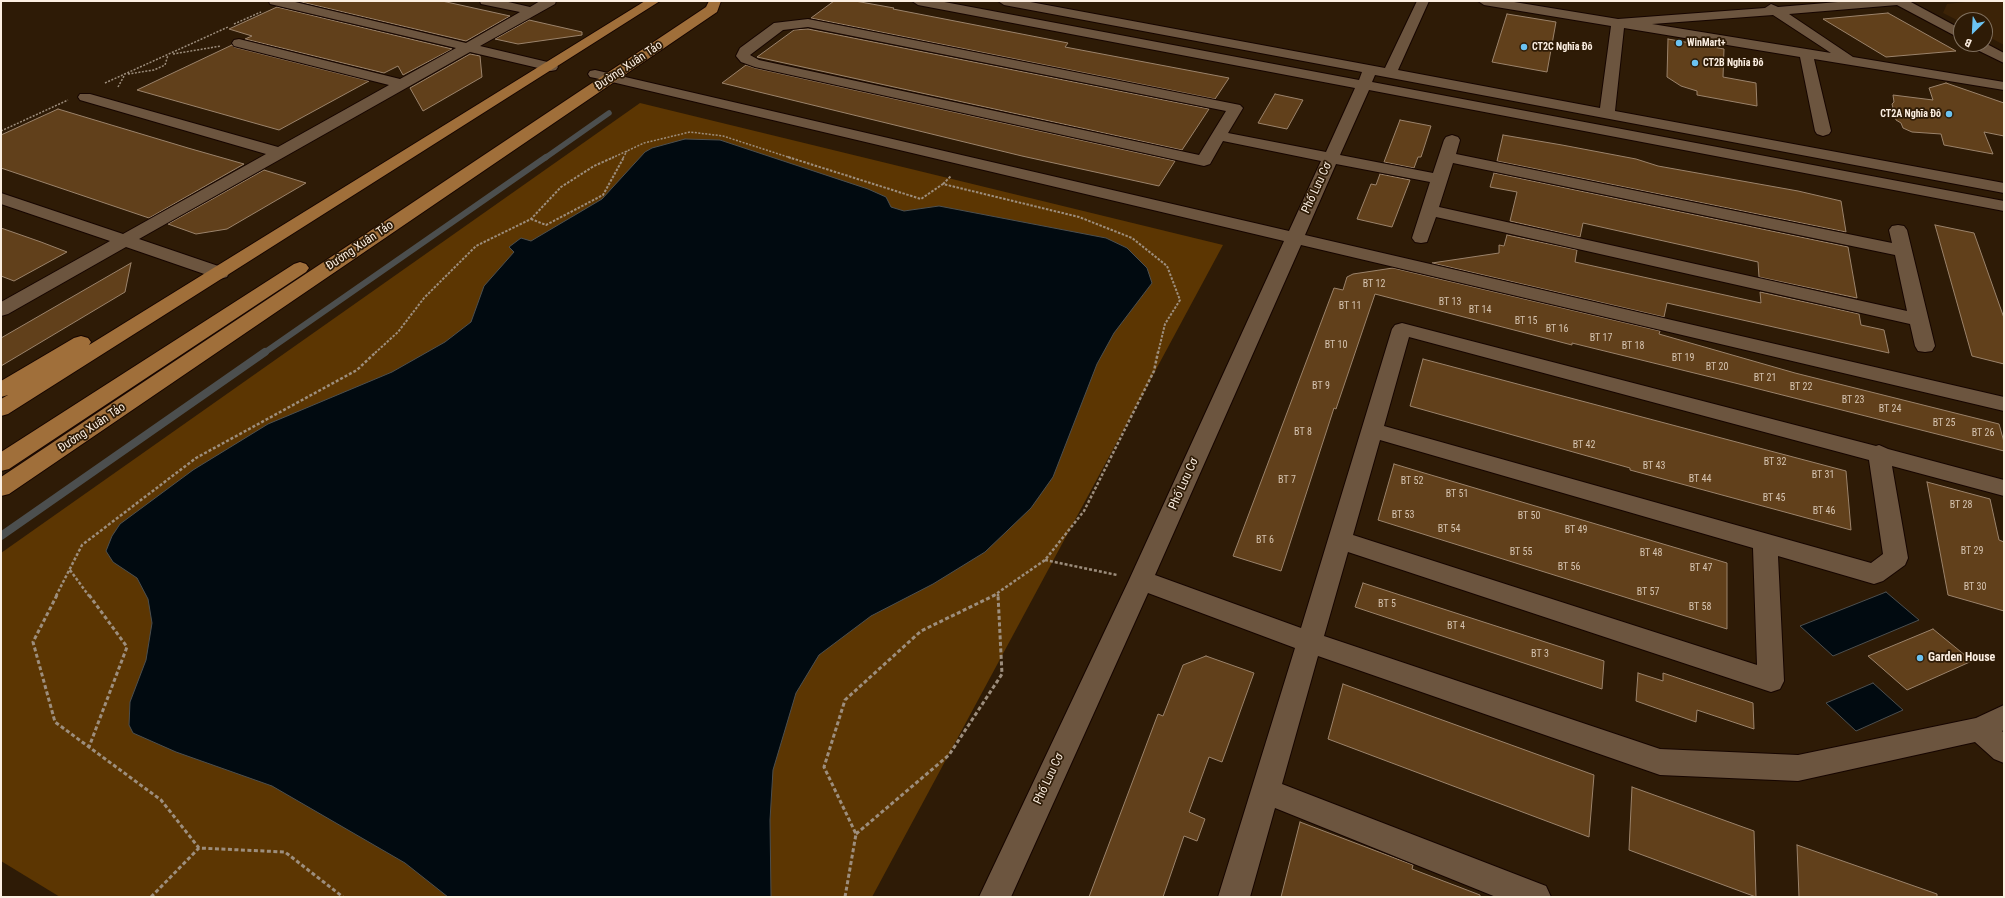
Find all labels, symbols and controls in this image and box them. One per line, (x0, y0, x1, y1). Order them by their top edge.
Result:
north arrow (1953, 12, 1993, 52)
text: B (1963, 35, 1974, 50)
place label: WinMart+ (1687, 37, 1726, 49)
street label: Đường Xuân Tảo (593, 38, 665, 94)
marker: WinMart+ (1674, 38, 1684, 48)
place label: CT2C Nghĩa Đô (1532, 41, 1593, 53)
marker: CT2C Nghĩa Đô (1519, 42, 1529, 52)
place label: CT2B Nghĩa Đô (1703, 57, 1763, 69)
marker: CT2B Nghĩa Đô (1690, 58, 1700, 68)
place label: CT2A Nghĩa Đô (1880, 108, 1941, 120)
marker: CT2A Nghĩa Đô (1944, 109, 1954, 119)
street label: Phố Lưu Cơ (1299, 160, 1335, 216)
street label: Đường Xuân Tảo (324, 218, 396, 274)
house number: BT 12 (1363, 278, 1385, 290)
house number: BT 13 (1439, 296, 1461, 308)
house number: BT 11 (1339, 300, 1361, 312)
house number: BT 14 (1469, 304, 1491, 316)
house number: BT 15 (1515, 315, 1537, 327)
house number: BT 16 (1546, 323, 1568, 335)
house number: BT 17 (1590, 332, 1612, 344)
house number: BT 10 (1325, 339, 1347, 351)
house number: BT 18 (1622, 340, 1644, 352)
house number: BT 19 (1672, 352, 1694, 364)
house number: BT 20 (1706, 361, 1728, 373)
house number: BT 21 (1754, 372, 1776, 384)
house number: BT 9 (1312, 380, 1330, 392)
house number: BT 22 (1790, 381, 1812, 393)
house number: BT 23 (1842, 394, 1864, 406)
street label: Đường Xuân Tảo (56, 400, 128, 456)
house number: BT 24 (1879, 403, 1901, 415)
house number: BT 25 (1933, 417, 1955, 429)
house number: BT 8 (1294, 426, 1312, 438)
house number: BT 26 (1972, 427, 1994, 439)
house number: BT 42 (1573, 439, 1595, 451)
street label: Phố Lưu Cơ (1166, 456, 1202, 512)
house number: BT 32 (1764, 456, 1786, 468)
house number: BT 43 (1643, 460, 1665, 472)
house number: BT 31 (1812, 469, 1834, 481)
house number: BT 44 (1689, 473, 1711, 485)
house number: BT 7 (1278, 474, 1296, 486)
house number: BT 52 (1401, 475, 1423, 487)
house number: BT 51 (1446, 488, 1468, 500)
house number: BT 45 (1763, 492, 1785, 504)
house number: BT 28 (1950, 499, 1972, 511)
house number: BT 46 (1813, 505, 1835, 517)
house number: BT 53 (1392, 509, 1414, 521)
house number: BT 50 (1518, 510, 1540, 522)
house number: BT 54 (1438, 523, 1460, 535)
house number: BT 49 (1565, 524, 1587, 536)
house number: BT 6 (1256, 534, 1274, 546)
house number: BT 29 (1961, 545, 1983, 557)
house number: BT 55 (1510, 546, 1532, 558)
house number: BT 48 (1640, 547, 1662, 559)
house number: BT 56 (1558, 561, 1580, 573)
house number: BT 47 (1690, 562, 1712, 574)
house number: BT 30 (1964, 581, 1986, 593)
house number: BT 57 (1637, 586, 1659, 598)
house number: BT 5 (1378, 598, 1396, 610)
house number: BT 58 (1689, 601, 1711, 613)
house number: BT 4 (1447, 620, 1465, 632)
house number: BT 3 (1531, 648, 1549, 660)
place label: Garden House (1928, 651, 1995, 665)
marker: Garden House (1915, 653, 1925, 663)
street label: Phố Lưu Cơ (1031, 751, 1067, 807)

